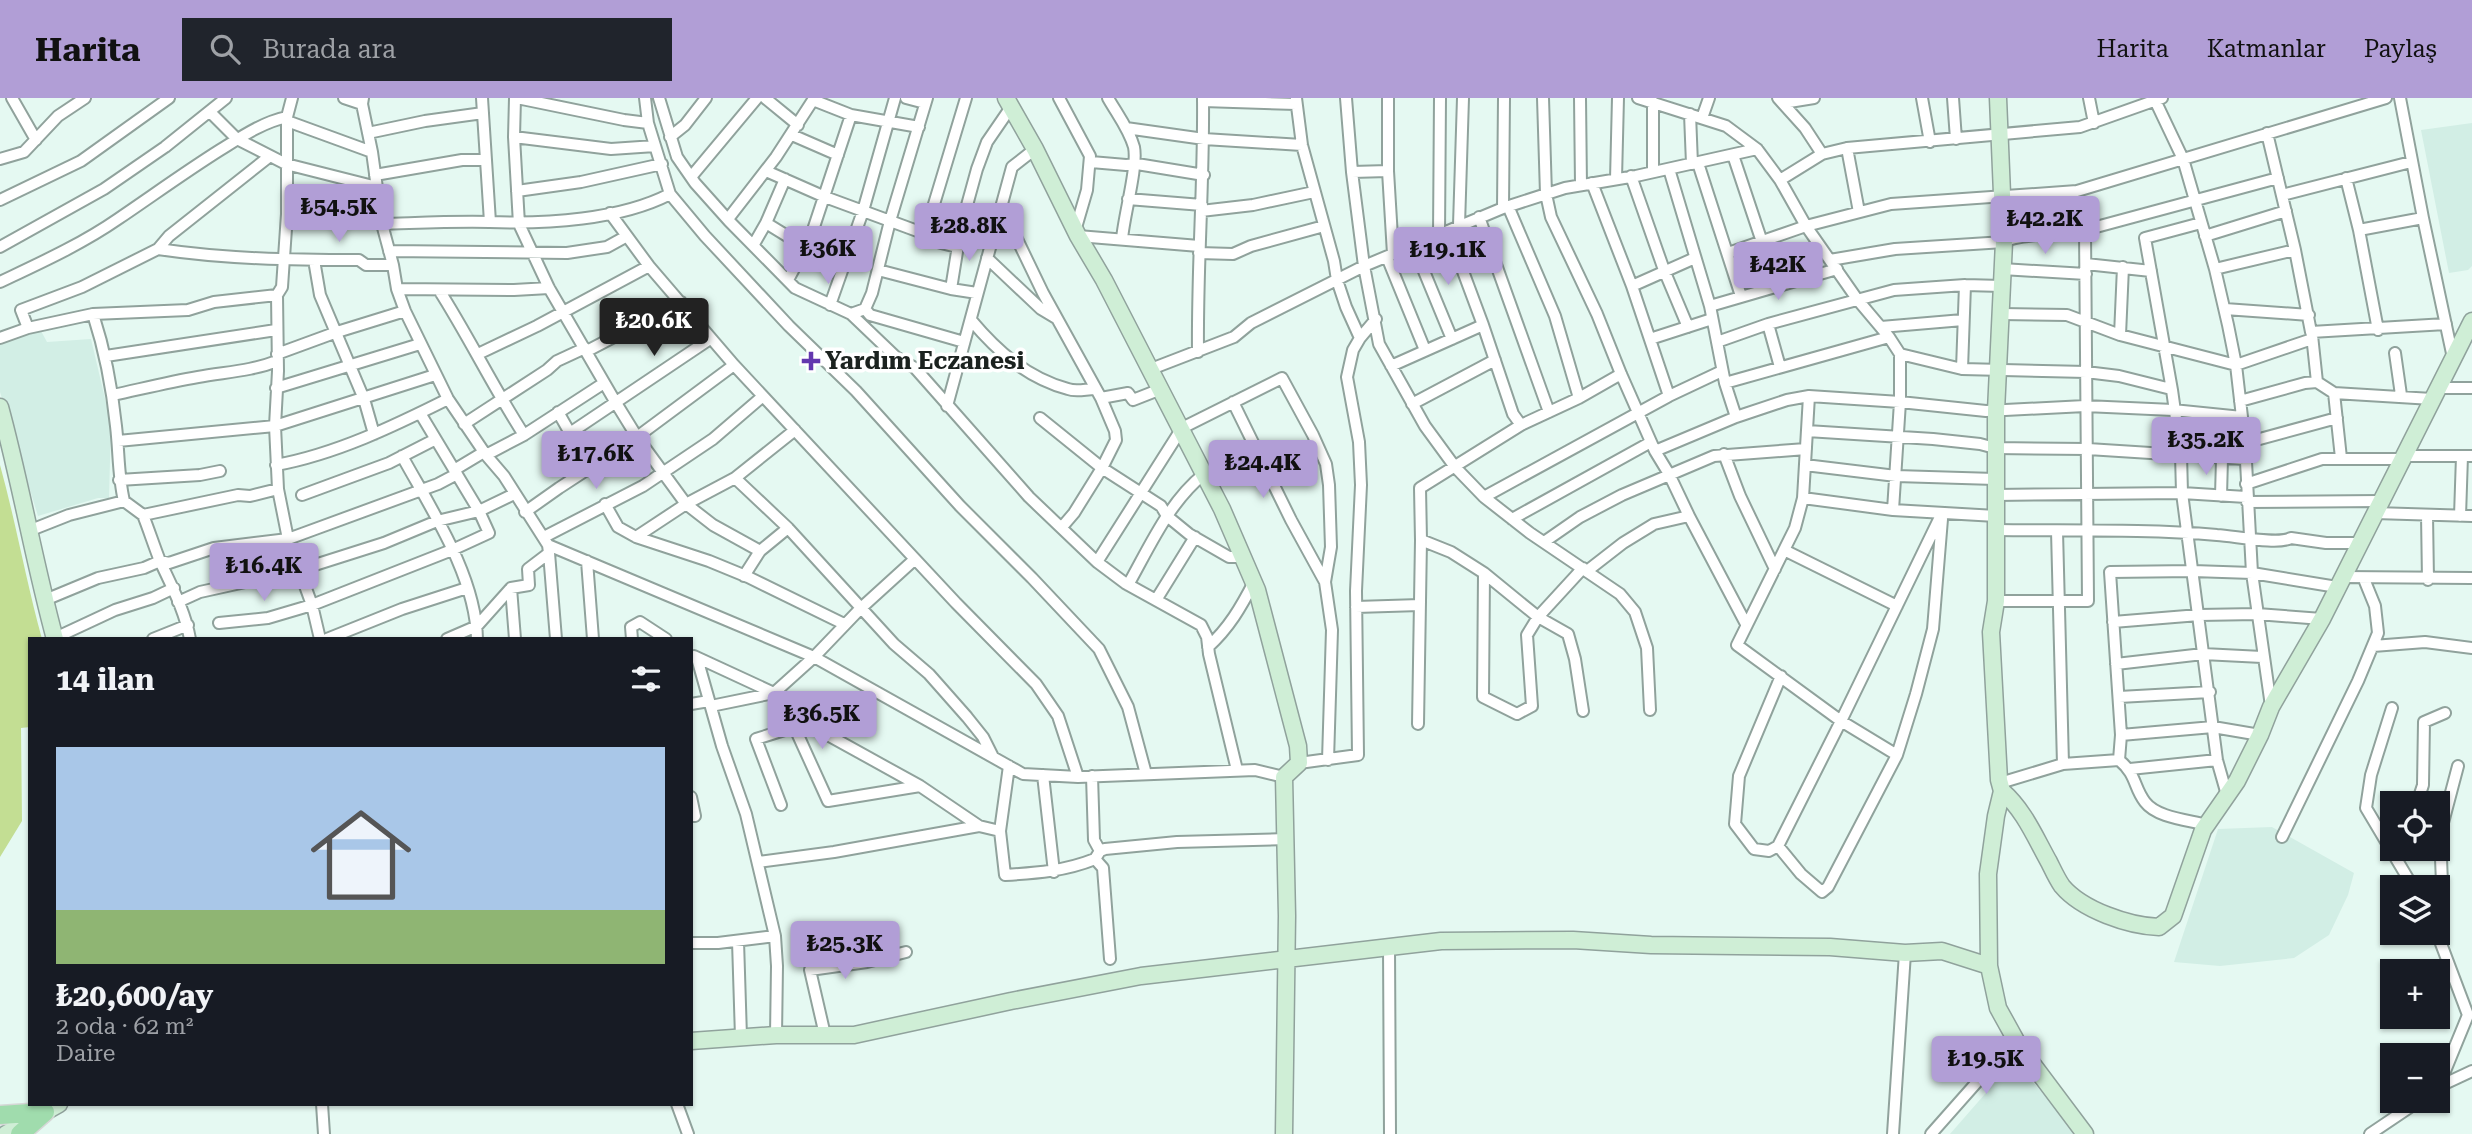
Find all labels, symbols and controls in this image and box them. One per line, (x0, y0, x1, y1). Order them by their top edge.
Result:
search box (182, 18, 672, 81)
text: Harita (35, 30, 140, 69)
icon: search (206, 30, 244, 68)
text: Burada ara (262, 34, 396, 64)
text: Harita (2097, 35, 2169, 63)
text: Katmanlar (2207, 35, 2326, 63)
text: Paylaş (2364, 35, 2437, 63)
pin: ₺54.5K (282, 184, 396, 244)
text: ₺54.5K (301, 193, 377, 220)
pin: ₺42.2K (1988, 197, 2102, 256)
pin: ₺28.8K (912, 204, 1026, 263)
text: ₺42.2K (2007, 205, 2083, 232)
text: ₺28.8K (931, 212, 1007, 239)
pin: ₺36K (787, 226, 869, 286)
pin: ₺19.1K (1391, 228, 1505, 287)
text: ₺36K (800, 235, 856, 262)
text: ₺19.1K (1410, 236, 1486, 263)
pin: ₺42K (1737, 242, 1819, 302)
text: ₺42K (1750, 251, 1806, 278)
pin: ₺20.6K (597, 299, 711, 358)
text: ₺20.6K (616, 307, 692, 334)
place label: Yardım Eczanesi (825, 347, 1024, 375)
marker: Yardım Eczanesi (803, 353, 819, 369)
pin: ₺35.2K (2149, 418, 2263, 477)
text: ₺35.2K (2168, 426, 2244, 453)
pin: ₺17.6K (539, 432, 653, 491)
text: ₺17.6K (558, 440, 634, 467)
pin: ₺24.4K (1206, 440, 1320, 500)
text: ₺24.4K (1225, 449, 1301, 476)
pin: ₺16.4K (207, 544, 321, 603)
text: ₺16.4K (226, 552, 302, 579)
icon: filters (627, 660, 665, 698)
text: 14 ilan (56, 662, 155, 697)
pin: ₺36.5K (765, 692, 879, 751)
text: ₺36.5K (784, 700, 860, 727)
map controls (2380, 791, 2450, 1113)
button: locate (2380, 791, 2450, 861)
icon: home (298, 792, 424, 918)
button: layers (2380, 875, 2450, 945)
pin: ₺25.3K (788, 922, 902, 981)
text: ₺25.3K (807, 930, 883, 957)
button: + (2380, 959, 2450, 1029)
text: ₺20,600/ay (56, 978, 213, 1013)
text: 2 oda · 62 m² (56, 1013, 194, 1040)
pin: ₺19.5K (1929, 1037, 2043, 1096)
text: Daire (56, 1040, 115, 1067)
button: − (2380, 1043, 2450, 1113)
text: ₺19.5K (1948, 1045, 2024, 1072)

